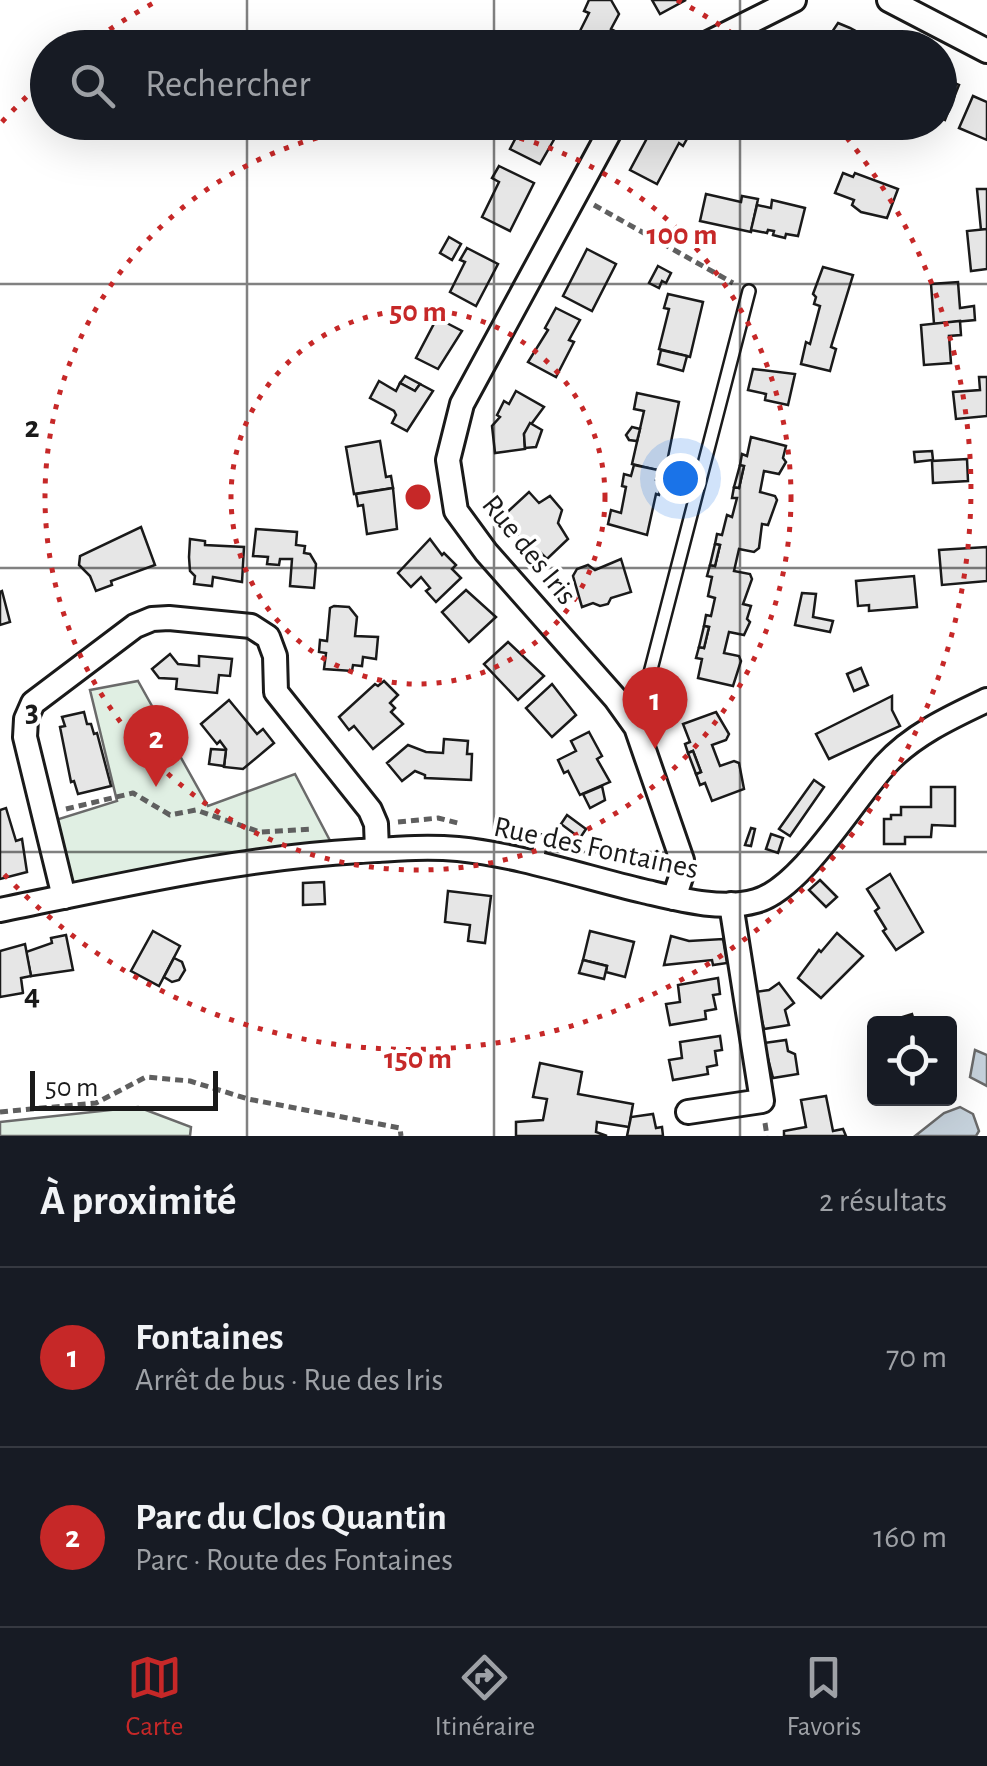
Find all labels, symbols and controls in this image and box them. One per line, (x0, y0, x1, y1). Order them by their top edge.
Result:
search box (30, 30, 957, 140)
icon: search (65, 58, 120, 113)
text: Rechercher (145, 66, 311, 104)
text: 100 m (647, 220, 717, 250)
text: 50 m (389, 297, 447, 327)
text: 2 (24, 411, 40, 443)
your location (655, 453, 706, 504)
centre of rings (400, 479, 436, 515)
street label: Rue des Iris (476, 490, 582, 610)
pin: 1 (622, 666, 688, 749)
text: 3 (25, 695, 39, 727)
pin: 2 (124, 704, 188, 787)
street label: Rue des Fontaines (491, 812, 701, 884)
text: 4 (24, 979, 40, 1011)
map controls (867, 1016, 957, 1106)
button: locate (867, 1016, 957, 1106)
text: 150 m (384, 1044, 452, 1074)
scale bar (30, 1066, 218, 1110)
text: 50 m (45, 1074, 99, 1102)
text: À proximité (40, 1180, 237, 1222)
text: 2 résultats (819, 1185, 947, 1217)
text: Fontaines (135, 1319, 284, 1357)
text: 1 (67, 1341, 78, 1373)
text: 70 m (886, 1341, 947, 1373)
text: Arrêt de bus · Rue des Iris (135, 1364, 443, 1396)
text: Parc du Clos Quantin (135, 1499, 447, 1537)
text: 2 (65, 1521, 80, 1553)
text: 160 m (873, 1521, 947, 1553)
text: Parc · Route des Fontaines (135, 1544, 453, 1576)
tab: Carte (126, 1650, 183, 1744)
tab: Itinéraire (435, 1650, 535, 1744)
tab: Favoris (786, 1650, 861, 1744)

